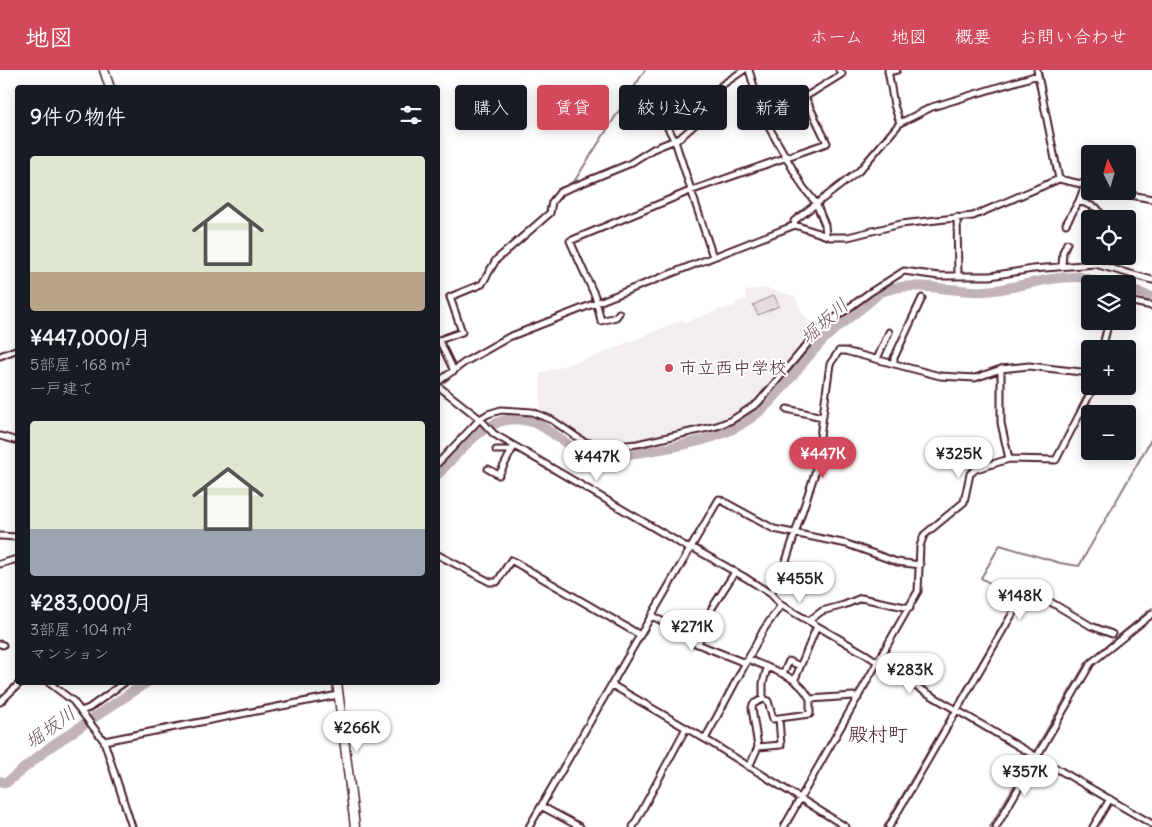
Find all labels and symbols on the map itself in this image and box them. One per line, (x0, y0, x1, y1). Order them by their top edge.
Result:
north arrow (1081, 145, 1136, 200)
water label: 堀坂川 (795, 293, 853, 349)
place label: 市立西中学校 (679, 356, 787, 379)
marker: 市立西中学校 (663, 362, 675, 374)
pin: ¥447K (788, 436, 858, 479)
pin: ¥325K (924, 436, 994, 479)
pin: ¥447K (562, 440, 632, 482)
pin: ¥455K (765, 562, 835, 604)
pin: ¥148K (985, 578, 1055, 621)
pin: ¥271K (657, 610, 727, 652)
pin: ¥283K (875, 652, 945, 695)
water label: 堀坂川 (20, 701, 80, 753)
pin: ¥266K (322, 710, 392, 753)
district label: 殿村町 (848, 721, 908, 746)
pin: ¥357K (990, 754, 1060, 797)

